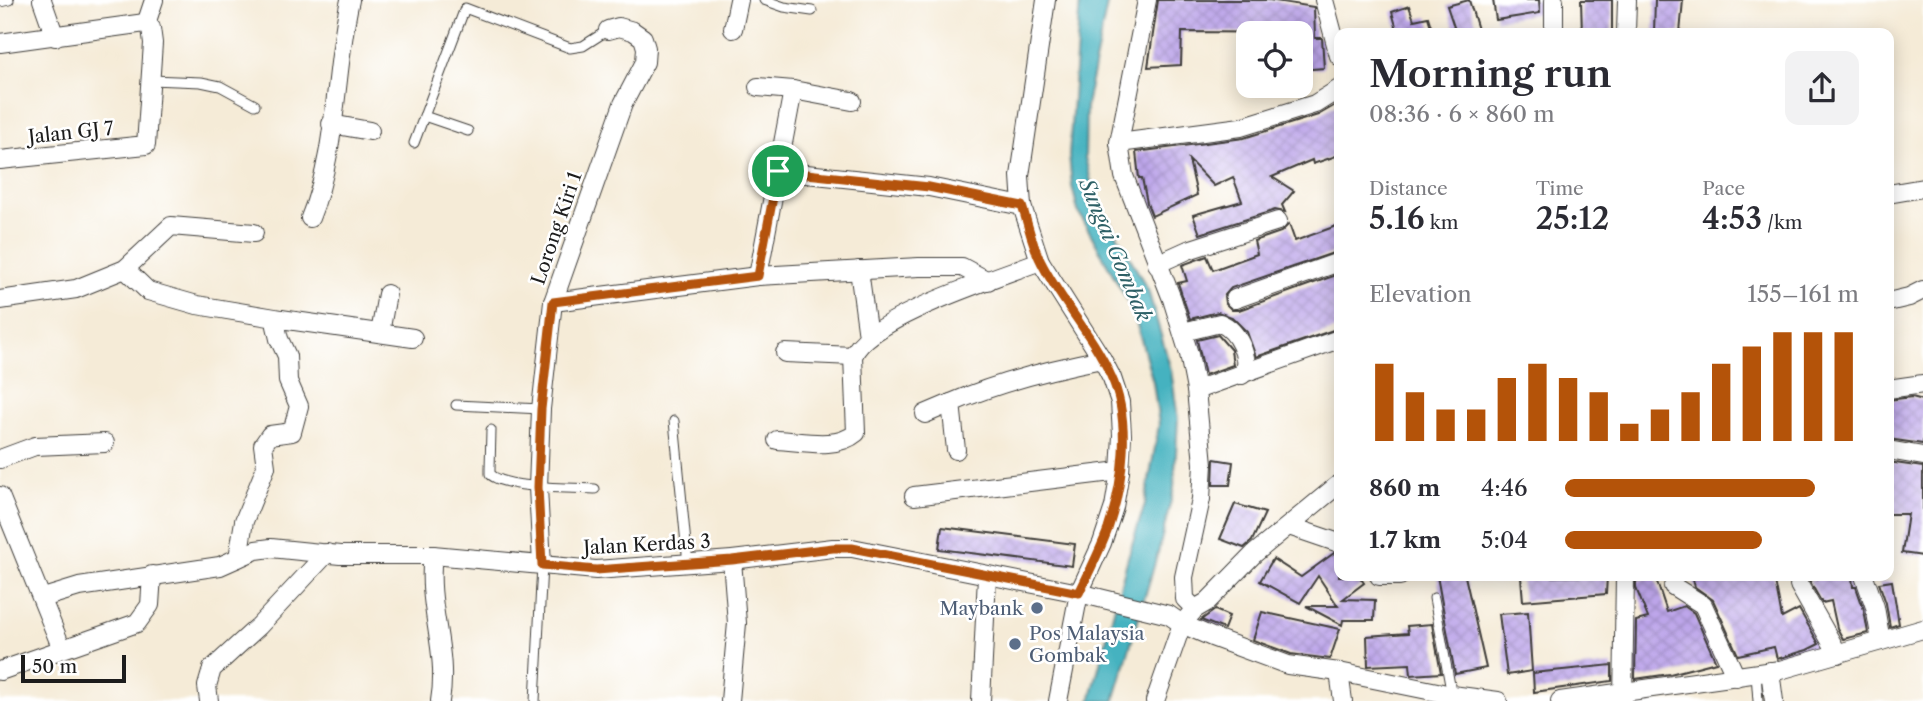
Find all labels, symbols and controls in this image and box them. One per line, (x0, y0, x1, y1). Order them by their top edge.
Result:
map controls (1236, 21, 1313, 98)
button: locate (1236, 21, 1313, 98)
text: Morning run (1369, 50, 1612, 97)
button: share (1785, 51, 1859, 125)
text: 08:36 · 6 × 860 m (1369, 100, 1555, 128)
street label: Jalan GJ 7 (24, 117, 116, 149)
pin (748, 141, 808, 201)
icon: arrive (759, 152, 797, 190)
street label: Lorong Kiri 1 (526, 169, 587, 288)
water label: Sungai Gombak (1073, 173, 1157, 325)
text: Distance (1369, 177, 1448, 200)
text: Time (1536, 177, 1584, 200)
text: Pace (1702, 177, 1745, 200)
text: 5.16 (1369, 200, 1425, 237)
text: 25:12 (1536, 200, 1609, 237)
text: 4:53 (1702, 200, 1762, 237)
text: km (1425, 211, 1458, 234)
text: /km (1762, 211, 1803, 234)
text: Elevation (1369, 280, 1472, 308)
text: 155–161 m (1747, 280, 1859, 308)
text: 860 m (1369, 474, 1440, 502)
text: 4:46 (1481, 474, 1528, 502)
text: 1.7 km (1369, 526, 1441, 554)
text: 5:04 (1481, 526, 1528, 554)
street label: Jalan Kerdas 3 (580, 530, 711, 559)
place label: Maybank (939, 597, 1024, 620)
marker: Maybank (1029, 600, 1045, 616)
place label: Pos Malaysia Gombak (1029, 622, 1145, 667)
marker: Pos Malaysia Gombak (1007, 636, 1023, 652)
scale bar (21, 652, 126, 684)
text: 50 m (32, 655, 77, 678)

